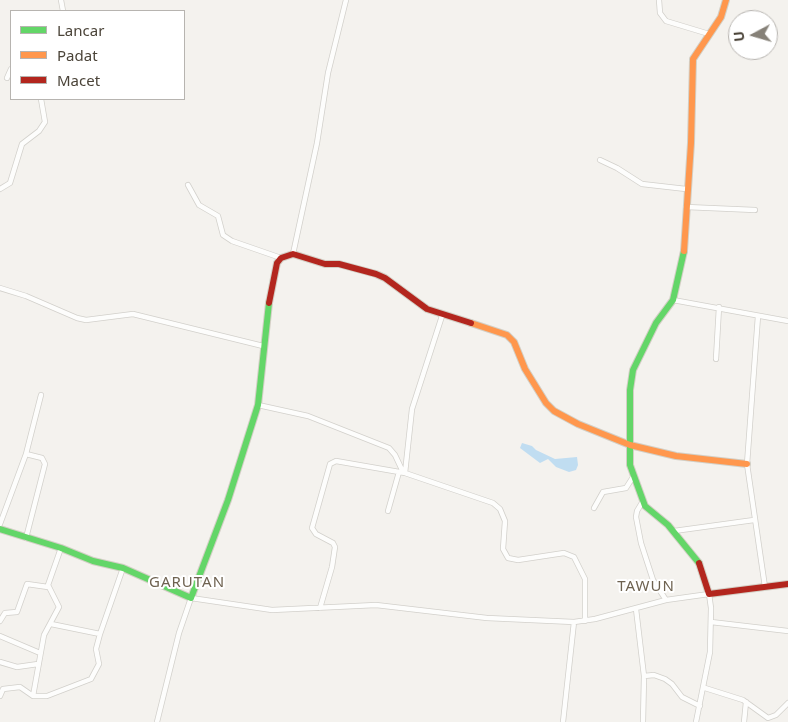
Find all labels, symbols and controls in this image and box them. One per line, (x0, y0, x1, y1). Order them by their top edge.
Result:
legend (10, 10, 185, 100)
north arrow (728, 10, 778, 60)
text: Lancar (57, 20, 104, 40)
text: U (729, 30, 749, 43)
text: Padat (57, 45, 98, 65)
text: Macet (57, 70, 100, 90)
district label: GARUTAN (148, 574, 226, 592)
district label: TAWUN (617, 578, 675, 596)

